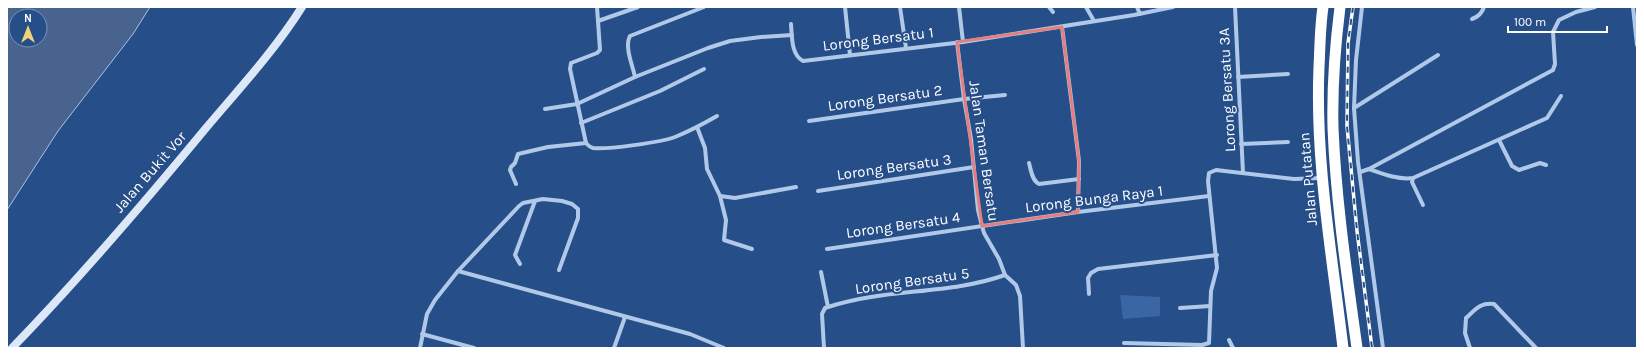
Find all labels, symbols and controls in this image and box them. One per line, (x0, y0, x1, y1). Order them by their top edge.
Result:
north arrow (8, 8, 48, 48)
scale bar (1508, 8, 1607, 34)
text: N (24, 12, 32, 25)
text: 100 m (1514, 15, 1546, 29)
street label: Lorong Bersatu 1 (821, 23, 935, 55)
street label: Lorong Bersatu 3A (1215, 27, 1239, 153)
street label: Jalan Taman Bersatu (965, 79, 1003, 223)
street label: Lorong Bersatu 2 (827, 81, 943, 115)
street label: Jalan Bukit Vor (110, 127, 190, 216)
street label: Jalan Putatan (1295, 132, 1321, 226)
street label: Lorong Bersatu 3 (835, 150, 953, 184)
street label: Lorong Bunga Raya 1 (1024, 182, 1164, 216)
street label: Lorong Bersatu 4 (845, 208, 962, 242)
street label: Lorong Bersatu 5 (854, 264, 970, 298)

